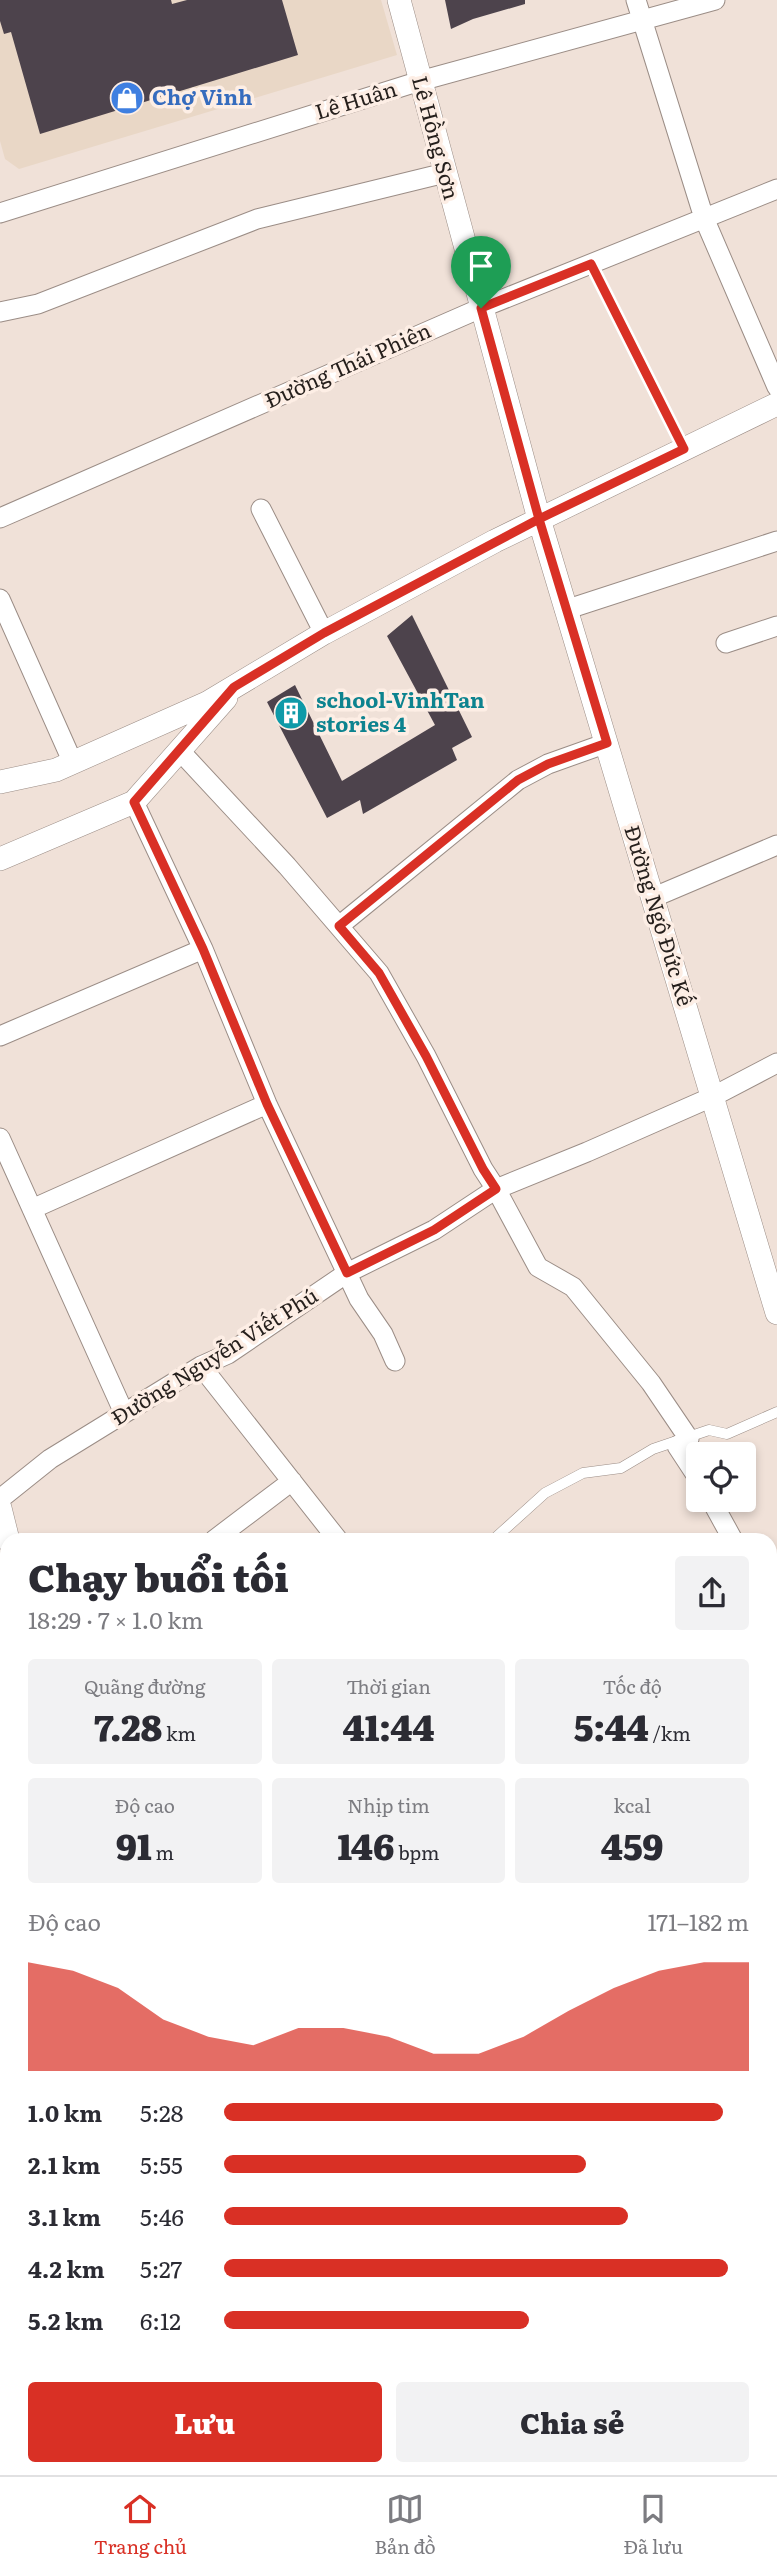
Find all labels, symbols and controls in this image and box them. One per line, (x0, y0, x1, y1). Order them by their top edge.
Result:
street label: Lê Huân (311, 71, 400, 126)
street label: Lê Hồng Sơn (406, 72, 469, 203)
shop icon: Chợ Vinh (108, 79, 146, 117)
place label: Chợ Vinh (152, 80, 253, 111)
pin (451, 236, 511, 308)
icon: arrive (462, 247, 500, 285)
street label: Đường Thái Phiên (259, 313, 435, 414)
place label: school-VinhTan stories 4 (316, 683, 485, 738)
building icon: school-VinhTan stories 4 (272, 694, 310, 732)
street label: Đường Ngô Đức Kế (618, 821, 703, 1010)
street label: Đường Nguyễn Viết Phú (104, 1279, 323, 1431)
map controls (686, 1442, 756, 1512)
button: locate (686, 1442, 756, 1512)
text: Chạy buổi tối (28, 1547, 289, 1604)
button: share (675, 1556, 749, 1630)
text: 18:29 · 7 × 1.0 km (28, 1602, 203, 1636)
text: Quãng đường (84, 1672, 206, 1700)
text: Thời gian (346, 1672, 431, 1700)
text: Tốc độ (603, 1672, 662, 1700)
text: 7.28 (94, 1700, 162, 1752)
text: 41:44 (343, 1700, 434, 1752)
text: 5:44 (574, 1700, 649, 1752)
text: km (162, 1719, 196, 1747)
text: /km (649, 1719, 691, 1747)
text: Độ cao (115, 1791, 175, 1819)
text: Nhịp tim (347, 1791, 430, 1819)
text: kcal (613, 1791, 651, 1819)
text: 91 (116, 1819, 152, 1871)
text: 146 (337, 1819, 394, 1871)
text: 459 (601, 1819, 663, 1871)
text: m (152, 1838, 174, 1866)
text: bpm (394, 1838, 440, 1866)
text: Độ cao (28, 1904, 101, 1938)
text: 171–182 m (648, 1904, 749, 1938)
text: 1.0 km (28, 2095, 102, 2129)
text: 5:28 (140, 2095, 183, 2129)
text: 2.1 km (28, 2147, 100, 2181)
text: 5:55 (140, 2147, 183, 2181)
text: 3.1 km (28, 2199, 101, 2233)
text: 5:46 (140, 2199, 184, 2233)
text: 4.2 km (28, 2251, 105, 2285)
text: 5:27 (140, 2251, 182, 2285)
text: 5.2 km (28, 2303, 103, 2337)
text: 6:12 (140, 2303, 181, 2337)
button: Lưu (28, 2382, 382, 2462)
button: Chia sẻ (396, 2382, 749, 2462)
tab: Trang chủ (94, 2490, 187, 2560)
tab: Bản đồ (375, 2490, 436, 2560)
tab: Đã lưu (623, 2490, 683, 2560)

